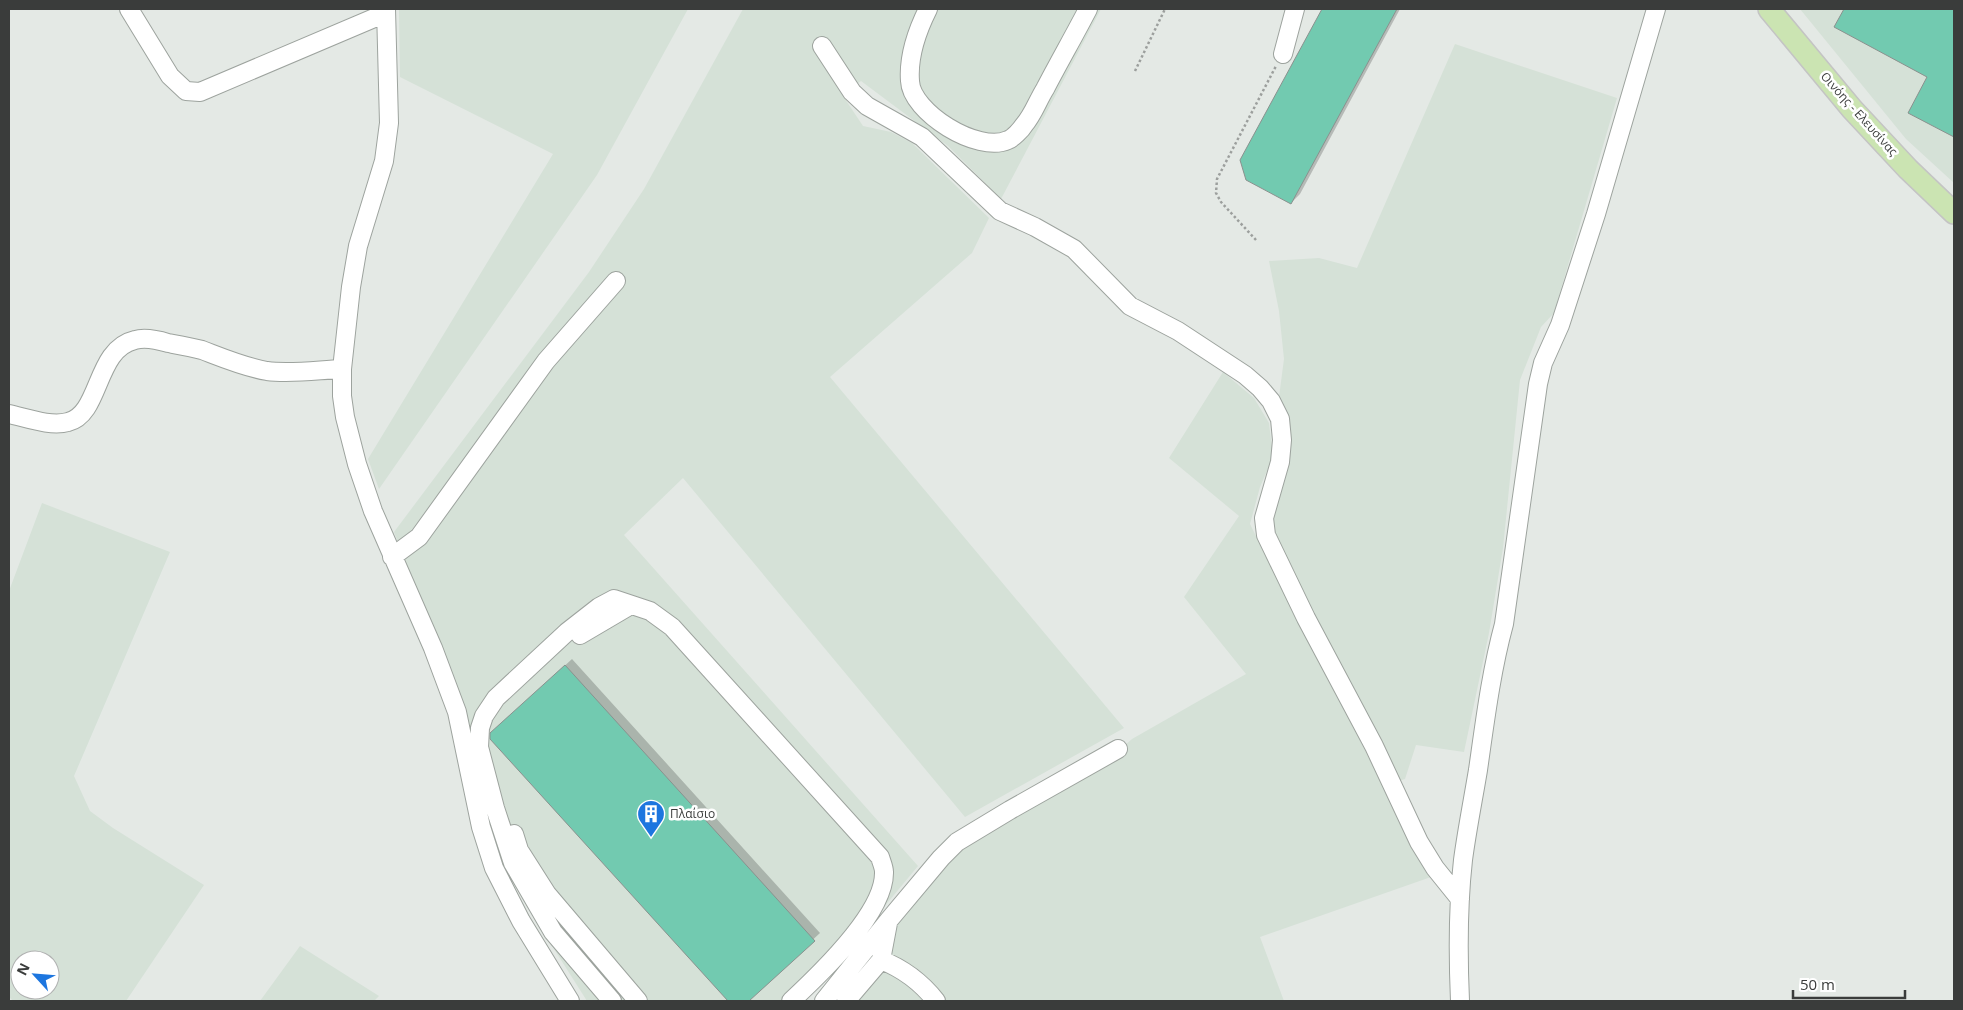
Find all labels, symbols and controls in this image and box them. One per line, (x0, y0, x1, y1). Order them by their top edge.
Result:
street label: Οινόης - Ελευσίνας (1817, 68, 1902, 159)
building icon: Πλαίσιο (636, 799, 666, 838)
place label: Πλαίσιο (670, 805, 715, 822)
north arrow (10, 950, 60, 1000)
text: N (12, 960, 34, 978)
scale bar (1793, 968, 1906, 1000)
text: 50 m (1800, 974, 1835, 994)

